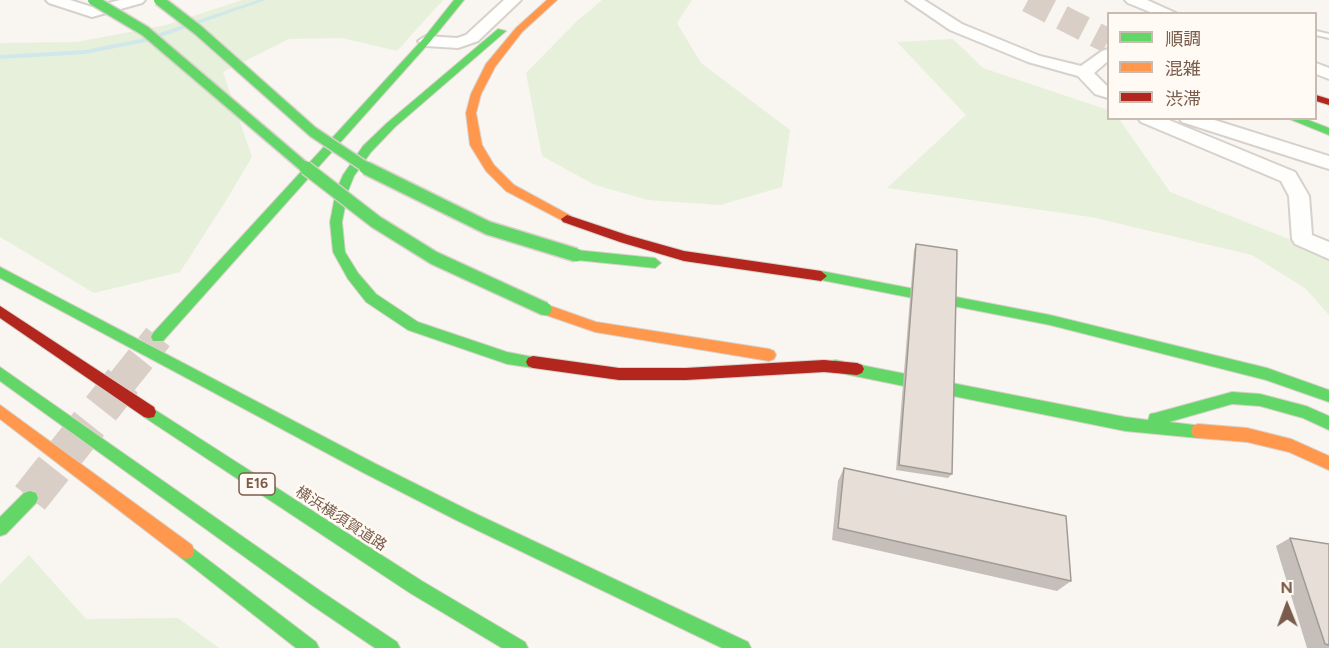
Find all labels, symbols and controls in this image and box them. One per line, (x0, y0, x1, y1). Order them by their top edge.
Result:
legend (1107, 12, 1317, 120)
text: 順調 (1165, 28, 1201, 50)
text: 混雑 (1165, 58, 1201, 80)
text: 渋滞 (1165, 88, 1201, 110)
road number: E16 (239, 473, 275, 495)
street label: 横浜横須賀道路 (292, 483, 390, 555)
north arrow (1257, 576, 1317, 636)
text: N (1280, 578, 1293, 597)

